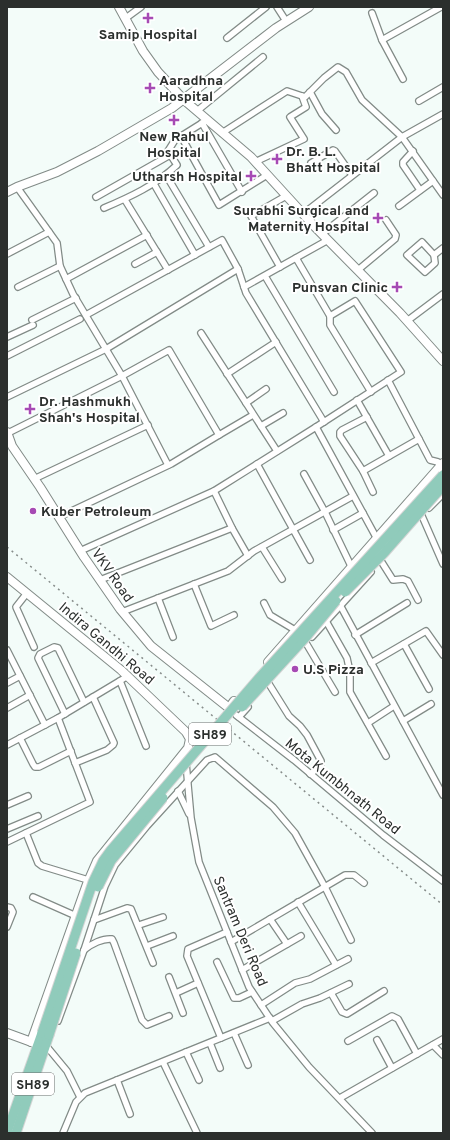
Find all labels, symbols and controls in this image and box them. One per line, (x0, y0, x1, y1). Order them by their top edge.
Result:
marker: Samip Hospital (142, 12, 154, 24)
place label: Samip Hospital (99, 27, 197, 44)
place label: Aaradhna Hospital (159, 73, 223, 106)
marker: Aaradhna Hospital (144, 82, 156, 94)
marker: New Rahul Hospital (168, 114, 180, 126)
place label: New Rahul Hospital (139, 129, 209, 162)
place label: Dr. B. L. Bhatt Hospital (286, 144, 380, 177)
marker: Dr. B. L. Bhatt Hospital (271, 153, 283, 165)
place label: Utharsh Hospital (132, 169, 242, 186)
marker: Utharsh Hospital (245, 170, 257, 182)
place label: Surabhi Surgical and Maternity Hospital (233, 203, 369, 236)
marker: Surabhi Surgical and Maternity Hospital (372, 212, 384, 224)
place label: Punsvan Clinic (292, 280, 388, 297)
marker: Punsvan Clinic (391, 281, 403, 293)
place label: Dr. Hashmukh Shah's Hospital (39, 394, 140, 427)
marker: Dr. Hashmukh Shah's Hospital (24, 403, 36, 415)
place label: Kuber Petroleum (41, 504, 152, 521)
marker: Kuber Petroleum (28, 506, 38, 516)
street label: VKV Road (87, 546, 136, 606)
street label: Indira Gandhi Road (55, 599, 157, 689)
place label: U.S Pizza (303, 662, 364, 679)
marker: U.S Pizza (290, 664, 300, 674)
road number: SH89 (189, 723, 231, 745)
street label: Mota Kumbhnath Road (281, 735, 403, 839)
street label: Santram Deri Road (209, 874, 270, 989)
road number: SH89 (12, 1073, 54, 1095)

